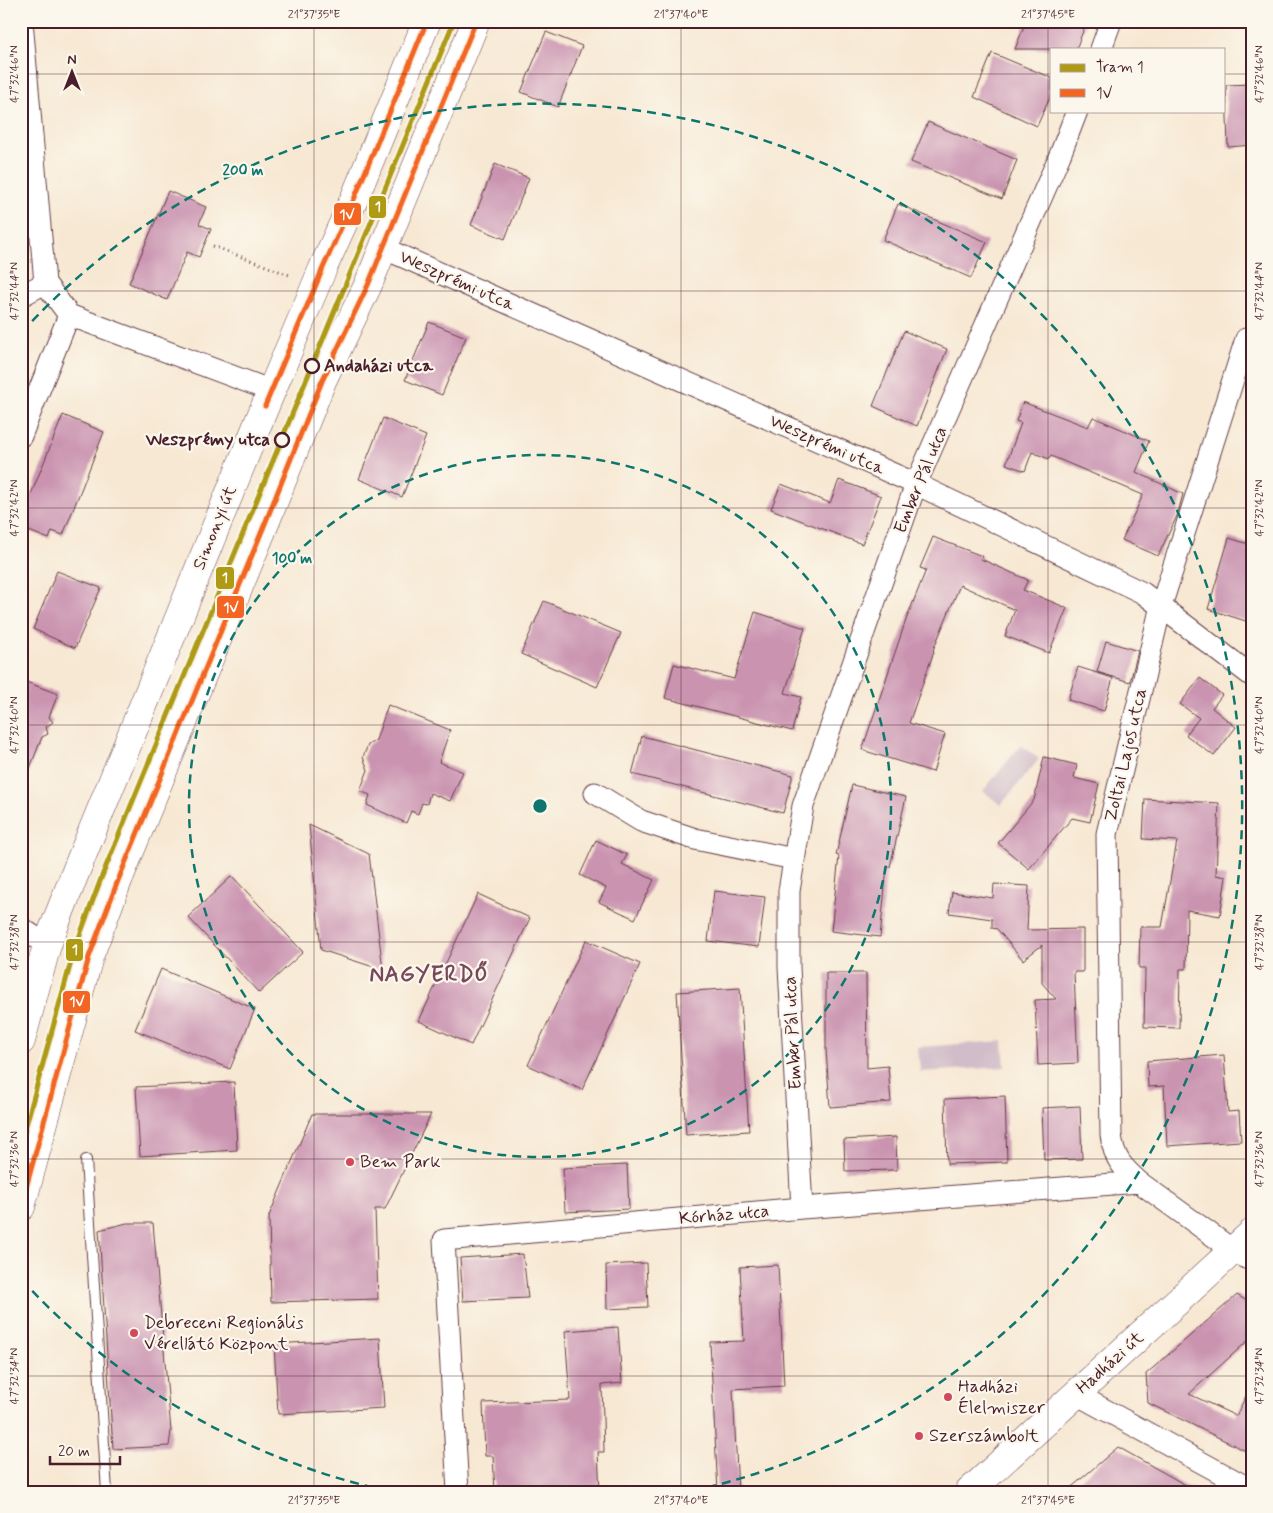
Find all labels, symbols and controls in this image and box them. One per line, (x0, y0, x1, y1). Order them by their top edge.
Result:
text: 21°37'35"E (288, 7, 340, 23)
text: 21°37'40"E (654, 7, 708, 23)
text: 21°37'45"E (1021, 7, 1075, 23)
text: 47°32'46"N (7, 45, 23, 103)
text: 47°32'46"N (1252, 45, 1268, 103)
north arrow (48, 48, 98, 98)
legend (1050, 48, 1226, 112)
text: N (67, 51, 77, 69)
text: Tram 1 (1096, 58, 1144, 78)
text: 1V (1096, 84, 1113, 104)
text: 200 m (223, 161, 264, 181)
line badge: 1 (368, 195, 387, 219)
text: 1 (375, 198, 381, 216)
line badge: 1V (333, 202, 362, 226)
text: 1V (339, 206, 355, 224)
street label: Weszprémi utca (396, 245, 518, 317)
text: 47°32'44"N (7, 262, 23, 320)
text: 47°32'44"N (1252, 262, 1268, 320)
place label: Andaházi utca (324, 354, 434, 378)
marker: Andaházi utca (304, 358, 320, 374)
street label: Weszprémi utca (766, 409, 888, 481)
street label: Ember Pál utca (889, 423, 953, 537)
place label: Weszprémy utca (145, 428, 270, 452)
marker: Weszprémy utca (274, 432, 290, 448)
text: 47°32'42"N (7, 479, 23, 537)
text: 47°32'42"N (1252, 479, 1268, 537)
street label: Simonyi út (187, 482, 243, 574)
text: 100 m (272, 549, 312, 569)
line badge: 1 (215, 566, 235, 590)
text: 1 (222, 569, 228, 587)
line badge: 1V (216, 595, 245, 619)
text: 1V (223, 599, 239, 617)
street label: Zoltai Lajos utca (1099, 686, 1153, 824)
text: 47°32'40"N (7, 696, 23, 754)
text: 47°32'40"N (1252, 696, 1268, 754)
centre of rings (531, 797, 549, 815)
text: 47°32'38"N (7, 914, 23, 970)
text: 47°32'38"N (1252, 914, 1268, 970)
line badge: 1 (65, 938, 84, 962)
text: 1 (72, 941, 78, 959)
district label: NAGYERDŐ (370, 960, 490, 989)
street label: Ember Pál utca (778, 976, 808, 1090)
line badge: 1V (62, 990, 91, 1014)
text: 1V (69, 993, 85, 1011)
text: 47°32'36"N (7, 1131, 23, 1187)
text: 47°32'36"N (1252, 1131, 1268, 1187)
place label: Bem Park (360, 1150, 441, 1174)
marker: Bem Park (344, 1156, 356, 1168)
street label: Kórház utca (678, 1199, 770, 1231)
place label: Debreceni Regionális Vérellátó Központ (144, 1311, 304, 1356)
street label: Hadházi út (1071, 1326, 1149, 1400)
marker: Debreceni Regionális Vérellátó Központ (128, 1327, 140, 1339)
text: 47°32'34"N (7, 1348, 23, 1404)
text: 47°32'34"N (1252, 1348, 1268, 1404)
place label: Hadházi Élelmiszer (958, 1375, 1045, 1420)
marker: Hadházi Élelmiszer (942, 1391, 954, 1403)
place label: Szerszámbolt (929, 1424, 1039, 1448)
marker: Szerszámbolt (913, 1430, 925, 1442)
scale bar (50, 1433, 120, 1465)
text: 20 m (58, 1442, 90, 1462)
text: 21°37'35"E (288, 1493, 340, 1509)
text: 21°37'40"E (654, 1493, 708, 1509)
text: 21°37'45"E (1021, 1493, 1075, 1509)

